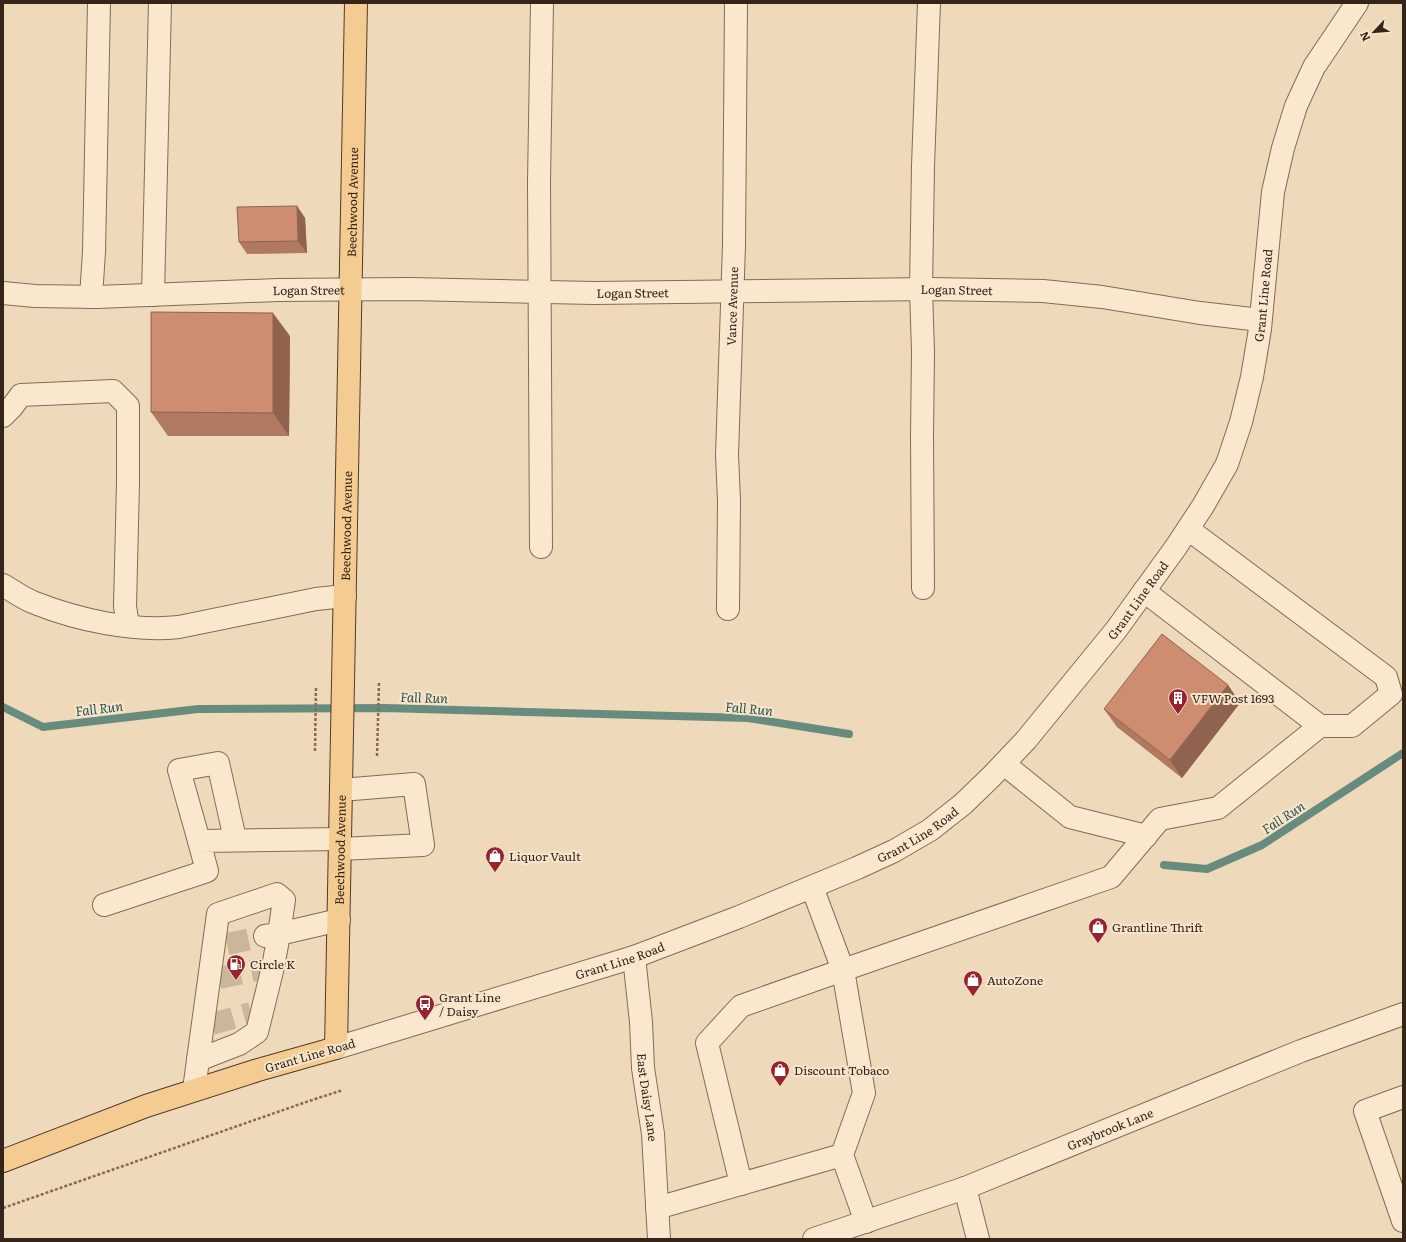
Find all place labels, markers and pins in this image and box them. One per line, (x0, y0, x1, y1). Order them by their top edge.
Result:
building icon: VFW Post 1693 (1167, 687, 1189, 715)
place label: VFW Post 1693 (1192, 689, 1275, 707)
shop icon: Liquor Vault (484, 845, 506, 873)
place label: Liquor Vault (509, 847, 581, 865)
shop icon: Grantline Thrift (1087, 916, 1109, 944)
place label: Grantline Thrift (1112, 918, 1203, 936)
fuel station icon: Circle K (225, 953, 247, 981)
place label: Circle K (250, 955, 295, 973)
shop icon: AutoZone (962, 969, 984, 997)
place label: AutoZone (987, 971, 1043, 989)
place label: Grant Line / Daisy (439, 988, 501, 1020)
bus stop icon: Grant Line / Daisy (414, 993, 436, 1021)
shop icon: Discount Tobaco (769, 1059, 791, 1087)
place label: Discount Tobaco (794, 1061, 889, 1079)

